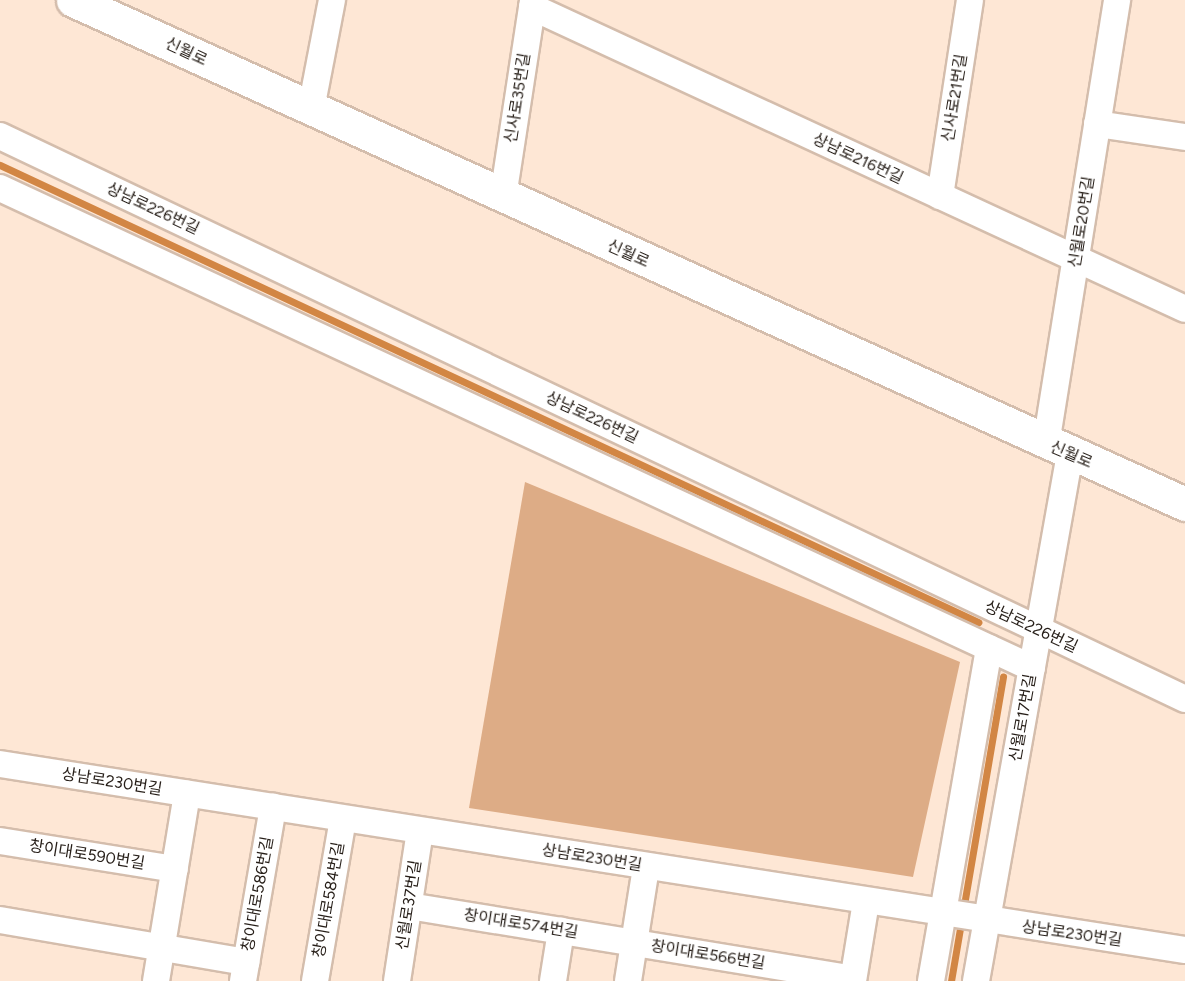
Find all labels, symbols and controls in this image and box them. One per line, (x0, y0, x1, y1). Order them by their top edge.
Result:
street label: 신월로 (162, 34, 210, 70)
street label: 신사로35번길 (501, 51, 535, 145)
street label: 신사로21번길 (939, 52, 971, 144)
street label: 상남로216번길 (809, 130, 907, 188)
street label: 신월로20번길 (1065, 175, 1099, 269)
street label: 상남로226번길 (103, 179, 203, 239)
street label: 신월로 (604, 236, 652, 272)
street label: 상남로226번길 (542, 388, 642, 448)
street label: 신월로 (1047, 438, 1095, 472)
street label: 상남로226번길 (981, 597, 1081, 657)
street label: 신월로17번길 (1006, 673, 1040, 763)
street label: 상남로230번길 (60, 765, 164, 799)
street label: 창이대로586번길 (238, 835, 278, 953)
street label: 창이대로590번길 (28, 836, 146, 874)
street label: 창이대로584번길 (309, 841, 349, 959)
street label: 상남로230번길 (540, 841, 644, 875)
street label: 신월로37번길 (392, 859, 426, 951)
street label: 창이대로574번길 (462, 905, 580, 943)
street label: 상남로230번길 (1020, 917, 1124, 951)
street label: 창이대로566번길 (649, 936, 767, 974)

